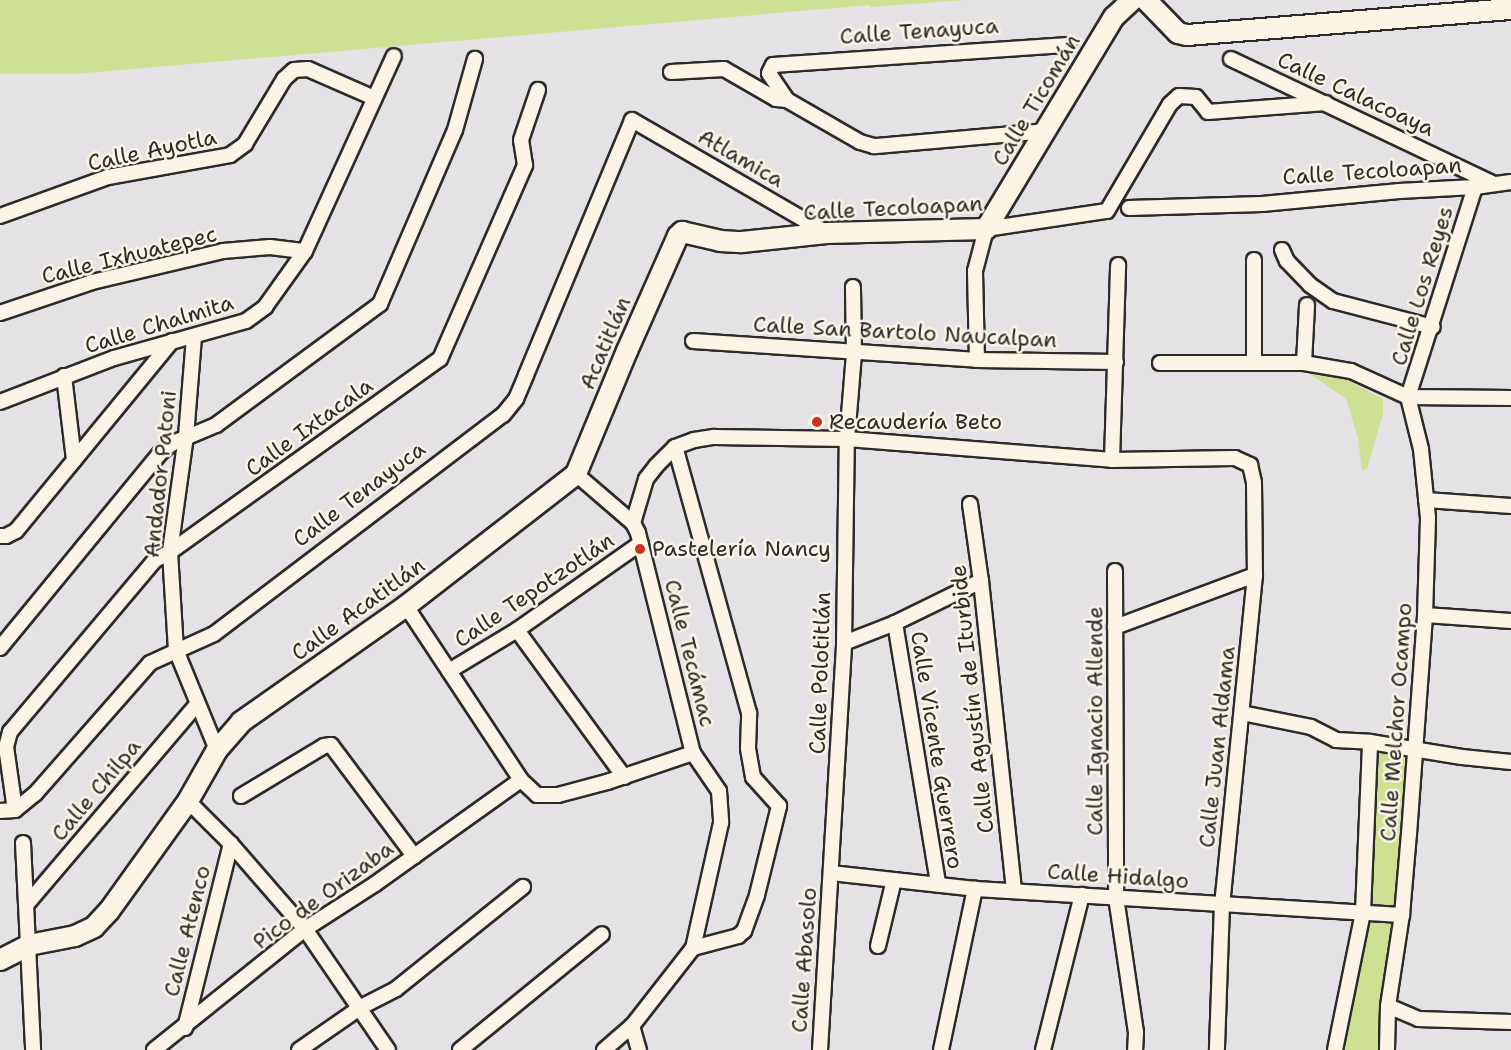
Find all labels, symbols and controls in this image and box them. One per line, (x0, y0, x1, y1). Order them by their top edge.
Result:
street label: Calle Tenayuca (839, 12, 999, 50)
street label: Calle Ticomán (986, 29, 1086, 171)
street label: Calle Calacoaya (1273, 46, 1439, 142)
street label: Calle Ayotla (85, 123, 219, 177)
street label: Atlamica (693, 123, 789, 193)
street label: Calle Tecoloapan (1282, 152, 1462, 190)
street label: Calle Tecoloapan (803, 190, 983, 226)
street label: Calle Los Reyes (1385, 203, 1459, 369)
street label: Calle Ixhuatepec (39, 220, 219, 290)
street label: Calle Chalmita (81, 289, 237, 359)
street label: Acatitlán (574, 293, 636, 393)
street label: Calle San Bartolo Naucalpan (752, 311, 1058, 353)
street label: Calle Ixtacala (240, 372, 378, 482)
street label: Andador Patoni (138, 389, 182, 559)
place label: Recaudería Beto (829, 409, 1002, 435)
marker: Recaudería Beto (810, 415, 824, 429)
street label: Calle Tenayuca (288, 436, 430, 552)
street label: Calle Tepotzotlán (449, 527, 619, 653)
place label: Pastelería Nancy (652, 536, 831, 562)
marker: Pastelería Nancy (633, 542, 647, 556)
street label: Calle Acatitlán (286, 552, 430, 666)
street label: Calle Agustín de Iturbide (945, 563, 999, 835)
street label: Calle Tecámac (659, 577, 721, 729)
street label: Calle Polotitlán (804, 591, 836, 755)
street label: Calle Melchor Ocampo (1374, 602, 1418, 842)
street label: Calle Ignacio Allende (1082, 606, 1108, 836)
street label: Calle Vicente Guerrero (905, 629, 969, 871)
street label: Calle Juan Aldama (1193, 645, 1241, 849)
street label: Calle Chilpa (46, 734, 146, 846)
street label: Pico de Orizaba (248, 835, 398, 955)
street label: Calle Hidalgo (1046, 858, 1190, 894)
street label: Calle Atenco (158, 863, 216, 999)
street label: Calle Abasolo (786, 886, 822, 1034)

